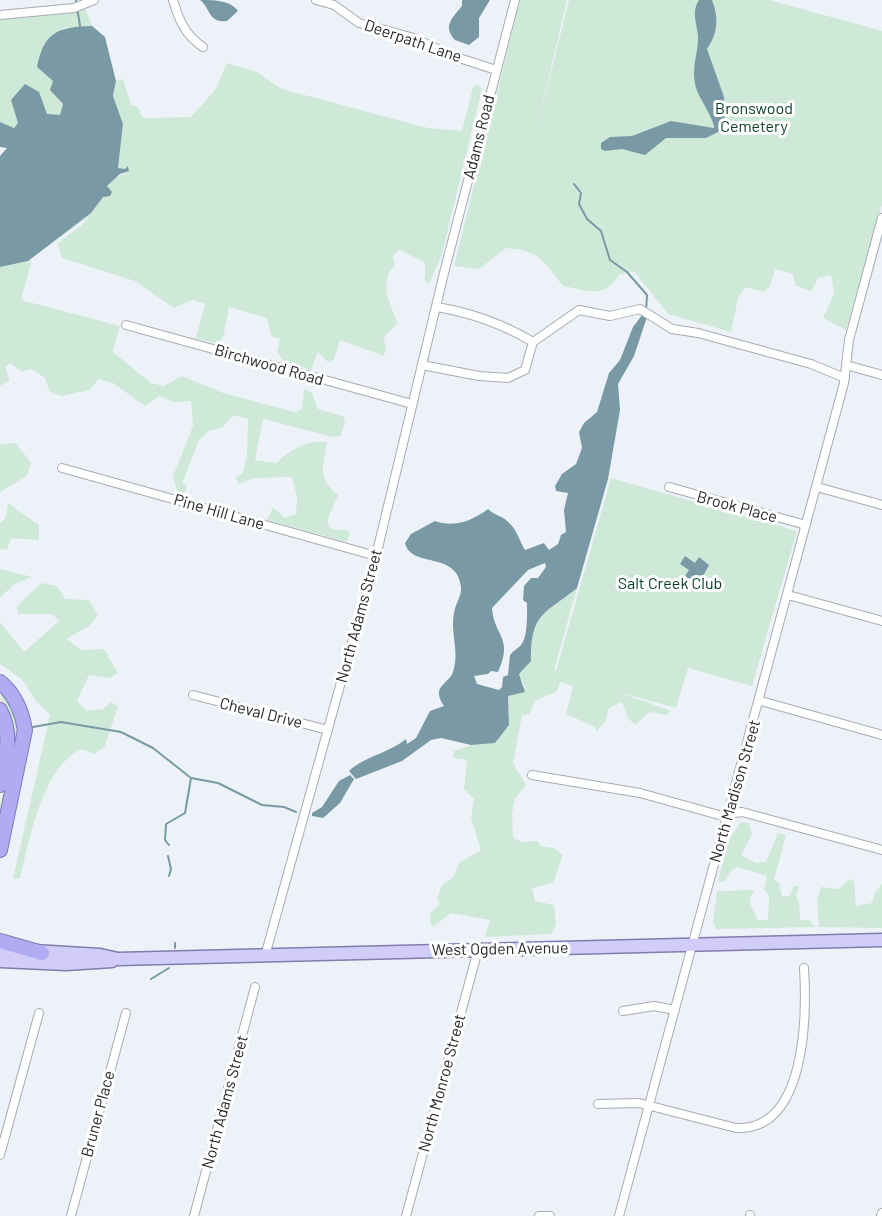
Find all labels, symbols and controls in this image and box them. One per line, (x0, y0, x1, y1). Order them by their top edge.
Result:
street label: Deerpath Lane (362, 15, 464, 67)
street label: Adams Road (459, 93, 499, 181)
park label: Bronswood Cemetery (715, 99, 793, 137)
street label: Birchwood Road (212, 340, 326, 390)
street label: Brook Place (695, 487, 779, 527)
street label: Pine Hill Lane (172, 490, 266, 534)
street label: North Adams Street (332, 547, 386, 685)
park label: Salt Creek Club (618, 574, 722, 594)
street label: Cheval Drive (218, 693, 304, 733)
street label: North Madison Street (705, 717, 765, 865)
street label: West Ogden Avenue (432, 938, 568, 960)
street label: North Monroe Street (414, 1012, 470, 1154)
street label: North Adams Street (198, 1033, 252, 1171)
street label: Bruner Place (77, 1069, 119, 1159)

